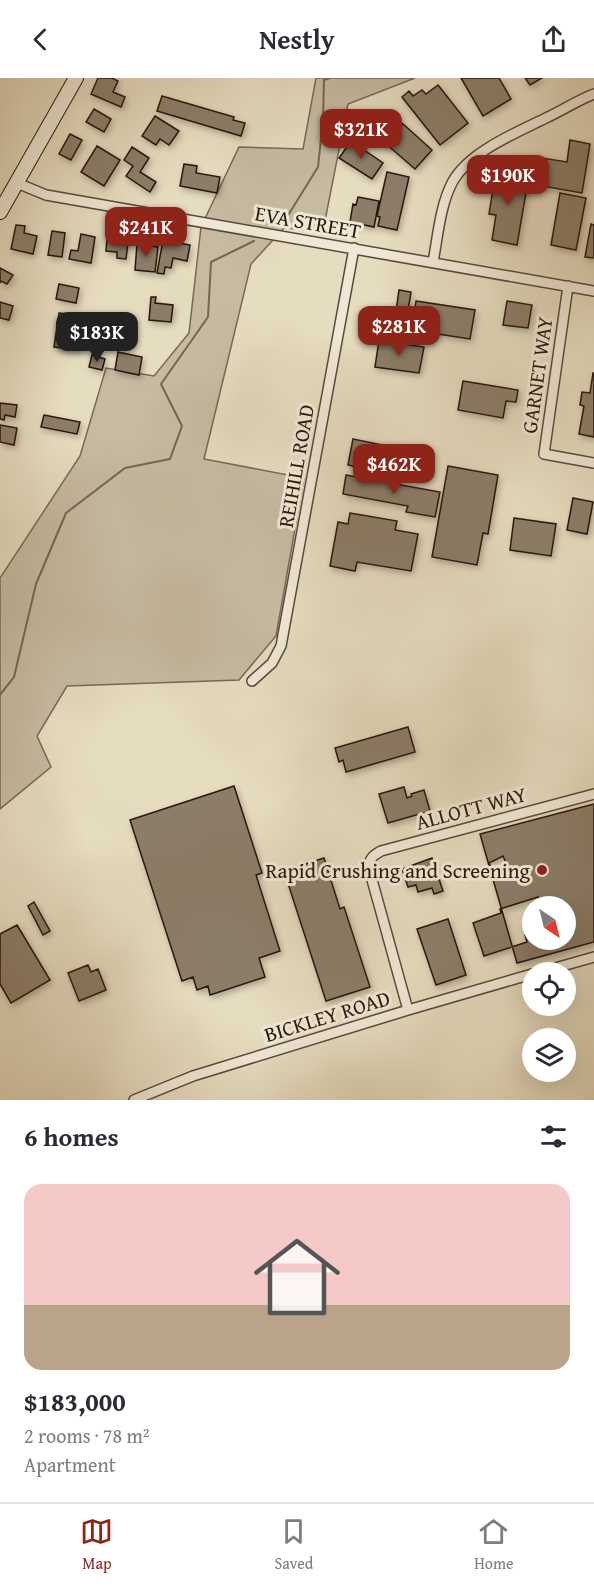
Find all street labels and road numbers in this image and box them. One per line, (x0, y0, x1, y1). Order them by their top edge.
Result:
street label: EVA STREET (253, 197, 364, 247)
street label: GARNET WAY (513, 314, 561, 435)
street label: REIHILL ROAD (270, 402, 322, 530)
street label: ALLOTT WAY (412, 778, 530, 838)
street label: BICKLEY ROAD (260, 982, 394, 1050)

